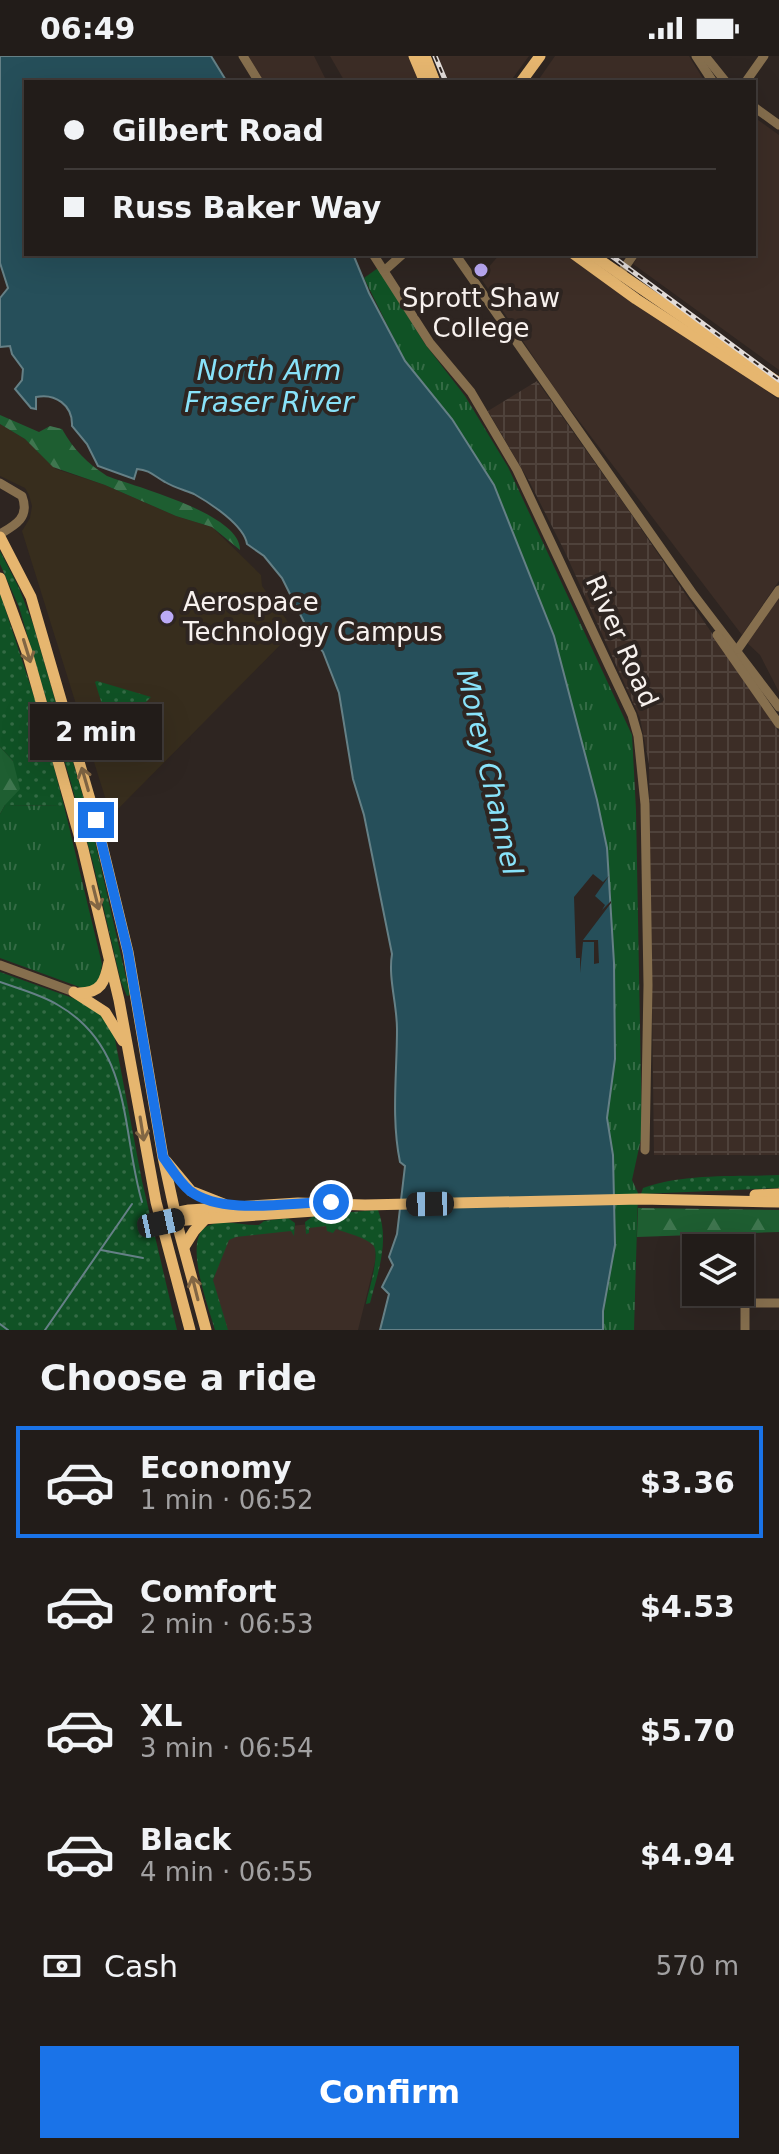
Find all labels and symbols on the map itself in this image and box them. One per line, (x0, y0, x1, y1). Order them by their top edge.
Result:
marker: Sprott Shaw College (472, 261, 490, 279)
place label: Sprott Shaw College (402, 283, 560, 343)
water label: North Arm Fraser River (184, 354, 355, 419)
street label: River Road (580, 571, 664, 711)
place label: Aerospace Technology Campus (182, 587, 443, 647)
marker: Aerospace Technology Campus (158, 608, 176, 626)
one-way arrow (20, 637, 35, 663)
water label: Morey Channel (450, 666, 529, 879)
callout: 2 min (30, 704, 162, 760)
one-way arrow (76, 767, 91, 793)
route end (78, 802, 114, 838)
one-way arrow (89, 884, 104, 910)
one-way arrow (135, 1116, 150, 1141)
route start (313, 1184, 349, 1220)
car (406, 1192, 454, 1216)
car (135, 1206, 187, 1240)
one-way arrow (187, 1276, 202, 1302)

